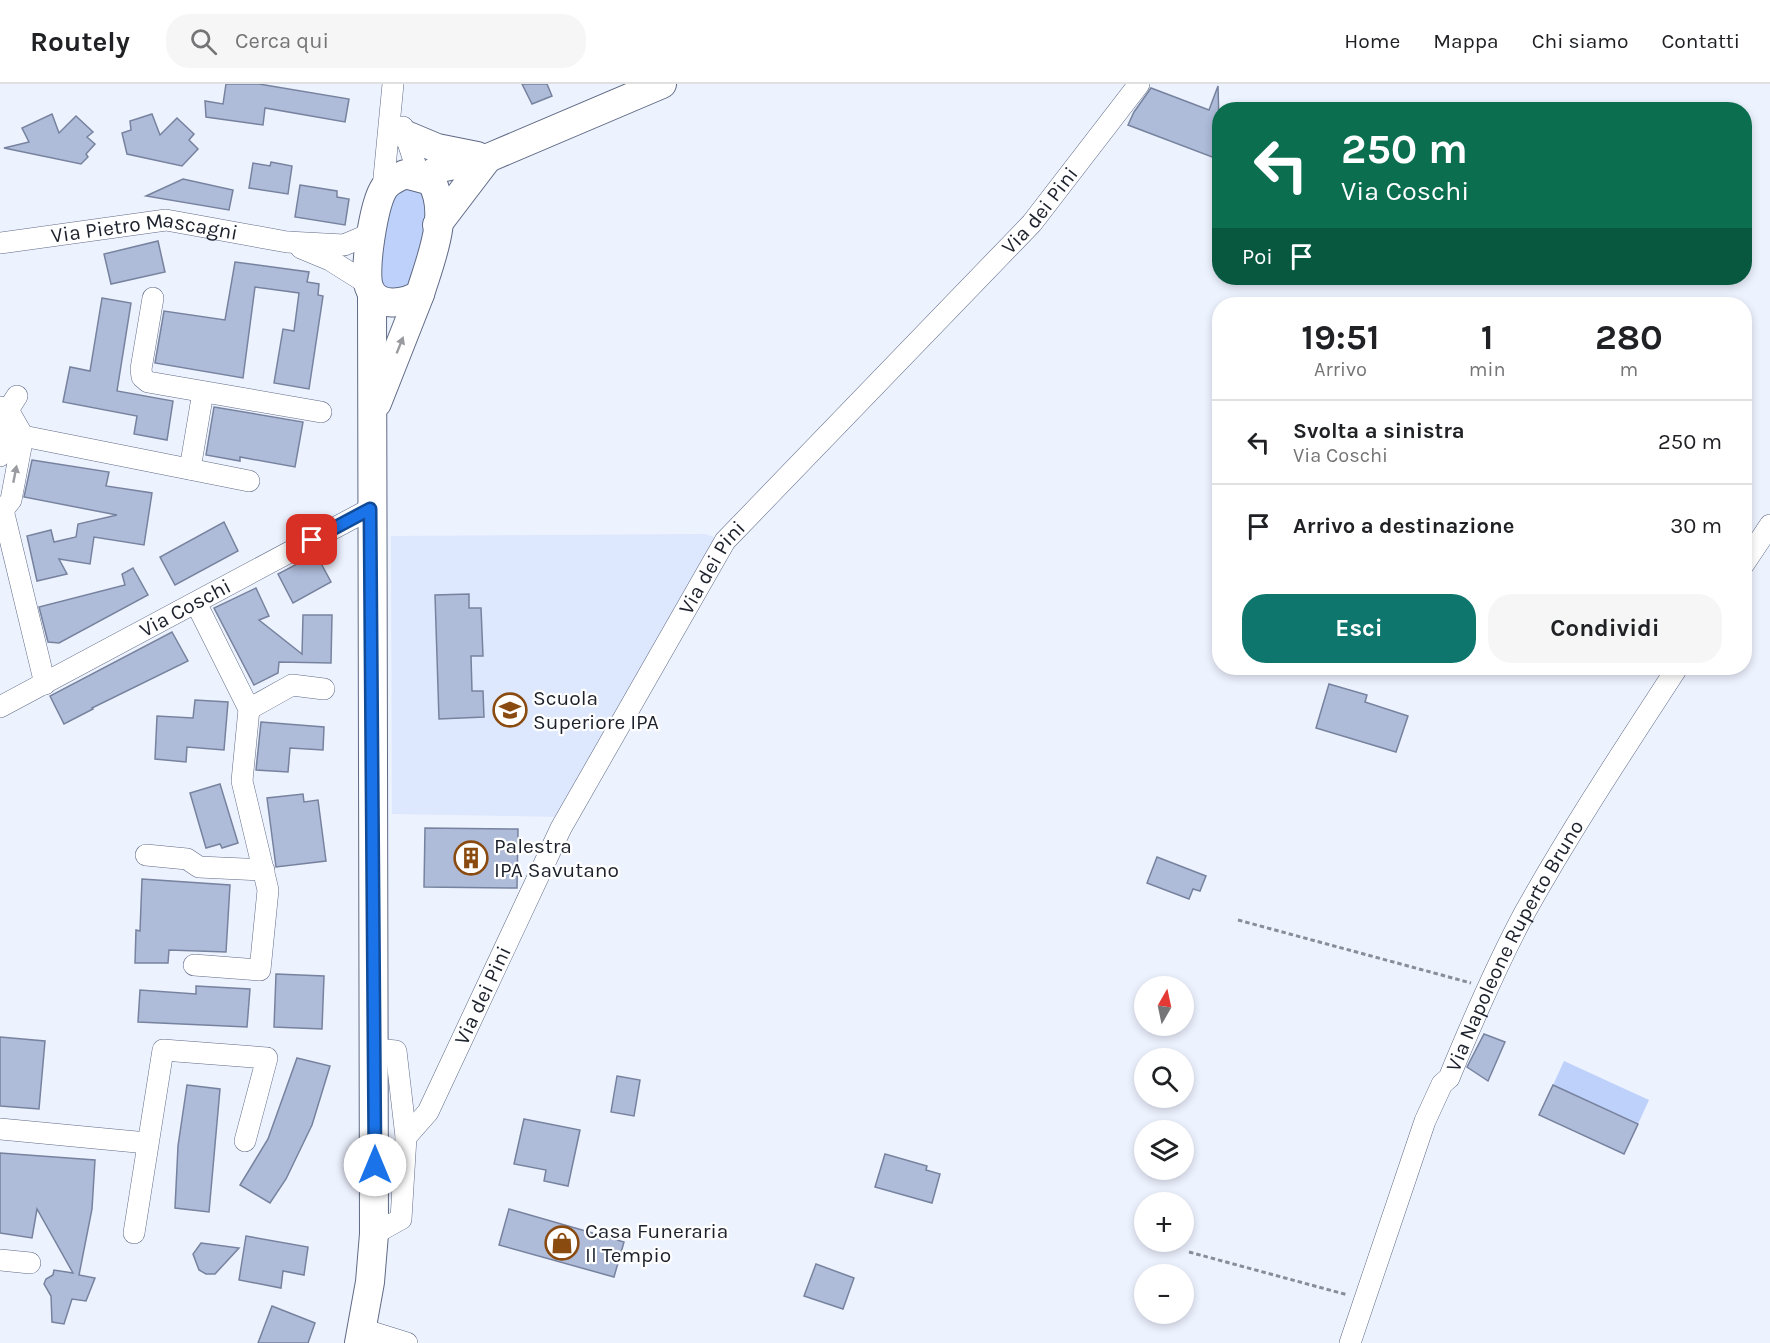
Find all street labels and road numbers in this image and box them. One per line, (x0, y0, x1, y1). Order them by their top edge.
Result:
street label: Via dei Pini (997, 162, 1083, 259)
street label: Via Pietro Mascagni (49, 208, 240, 248)
street label: Via dei Pini (674, 516, 750, 619)
street label: Via Coschi (135, 574, 235, 642)
street label: Via Napoleone Ruperto Bruno (1441, 816, 1588, 1075)
street label: Via dei Pini (449, 942, 516, 1049)

